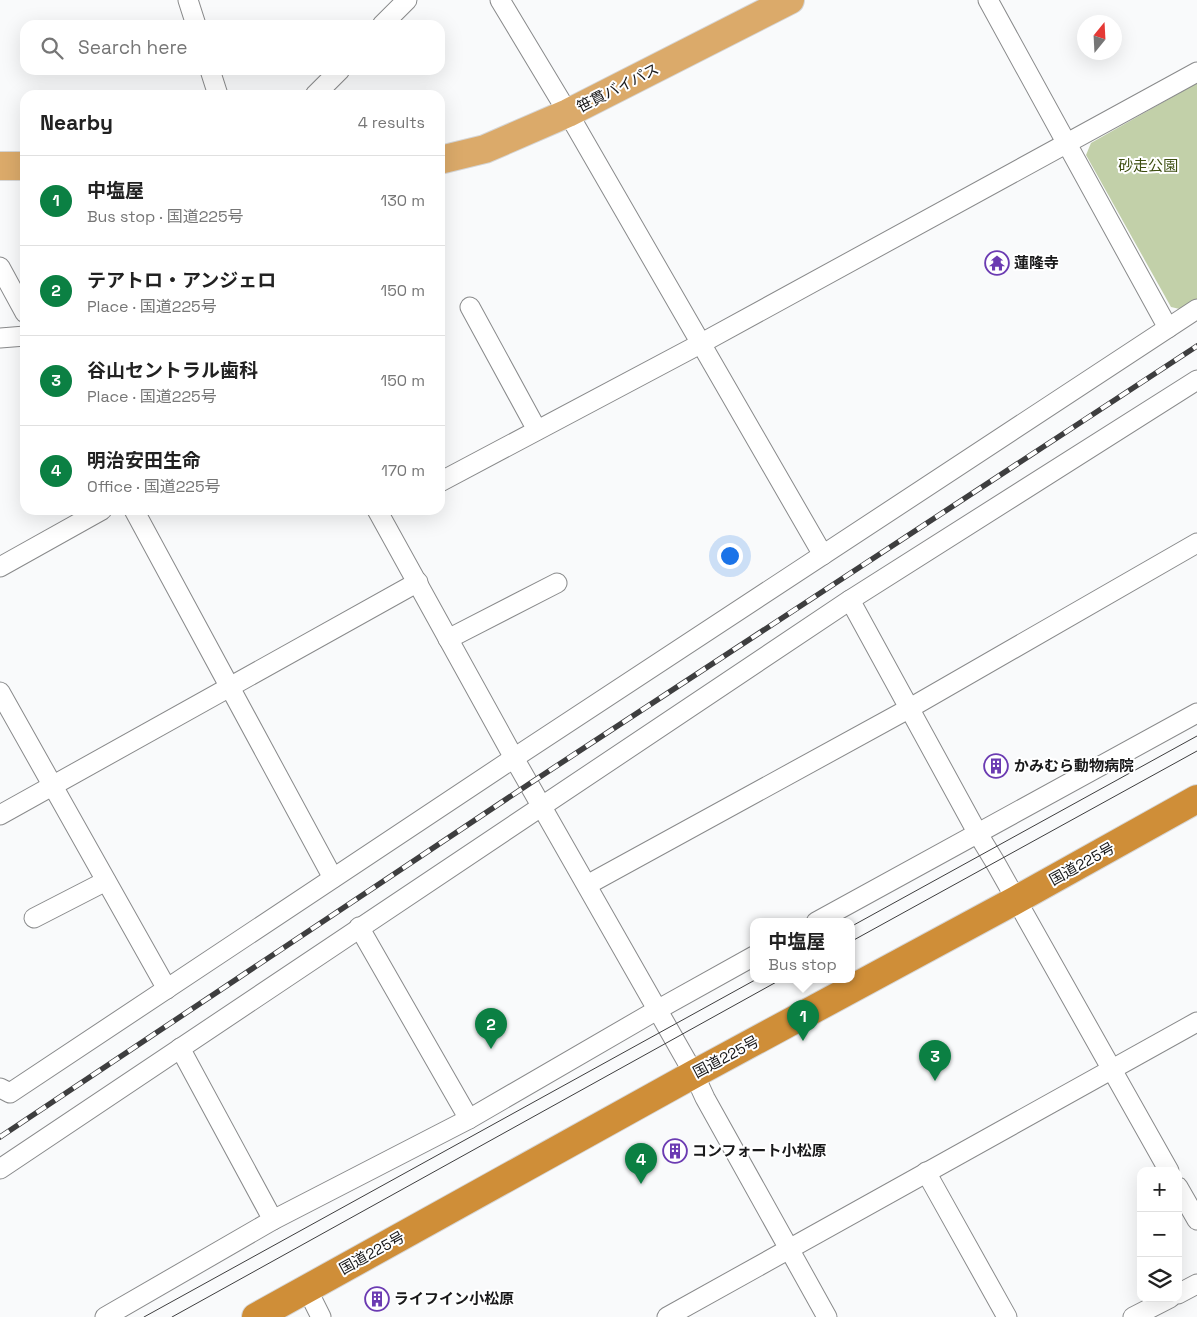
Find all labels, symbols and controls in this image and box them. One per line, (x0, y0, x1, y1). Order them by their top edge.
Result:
north arrow (1077, 15, 1122, 60)
search box (20, 20, 445, 75)
icon: search (38, 34, 66, 62)
text: Search here (78, 35, 188, 60)
street label: 笹貫バイパス (573, 59, 662, 116)
text: Nearby (40, 109, 113, 136)
text: 4 results (358, 112, 425, 133)
park label: 砂走公園 (1118, 156, 1178, 175)
text: 中塩屋 (87, 178, 144, 203)
text: 1 (52, 190, 60, 211)
text: 130 m (381, 190, 425, 211)
text: Bus stop · 国道225号 (87, 206, 244, 227)
temple icon: 蓮隆寺 (984, 250, 1010, 276)
place label: 蓮隆寺 (1014, 253, 1059, 272)
text: テアトロ・アンジェロ (87, 268, 276, 293)
text: 2 (51, 280, 61, 301)
text: 150 m (381, 280, 425, 301)
text: Place · 国道225号 (87, 296, 217, 317)
text: 谷山セントラル歯科 (87, 358, 258, 383)
text: 3 (51, 370, 61, 391)
text: 150 m (381, 370, 425, 391)
text: Place · 国道225号 (87, 386, 217, 407)
text: 明治安田生命 (87, 448, 201, 473)
text: 4 (51, 460, 61, 481)
text: 170 m (381, 460, 425, 481)
text: Office · 国道225号 (87, 476, 221, 497)
your location (717, 543, 743, 569)
building icon: かみむら動物病院 (983, 753, 1009, 779)
place label: かみむら動物病院 (1014, 756, 1134, 775)
street label: 国道225号 (1046, 838, 1118, 889)
popup (750, 918, 855, 983)
text: 中塩屋 (768, 929, 825, 954)
text: Bus stop (768, 954, 837, 975)
pin: 1 (787, 1000, 819, 1041)
pin: 2 (475, 1008, 507, 1049)
street label: 国道225号 (689, 1031, 762, 1082)
pin: 3 (919, 1040, 951, 1081)
building icon: コンフォート小松原 (662, 1138, 688, 1164)
place label: コンフォート小松原 (692, 1141, 827, 1160)
pin: 4 (625, 1143, 657, 1184)
map controls (1137, 1167, 1182, 1302)
button: + (1137, 1167, 1182, 1212)
button: − (1137, 1212, 1182, 1257)
street label: 国道225号 (336, 1227, 408, 1278)
button: layers (1137, 1257, 1182, 1302)
building icon: ライフイン小松原 (364, 1286, 390, 1312)
place label: ライフイン小松原 (394, 1289, 514, 1308)

